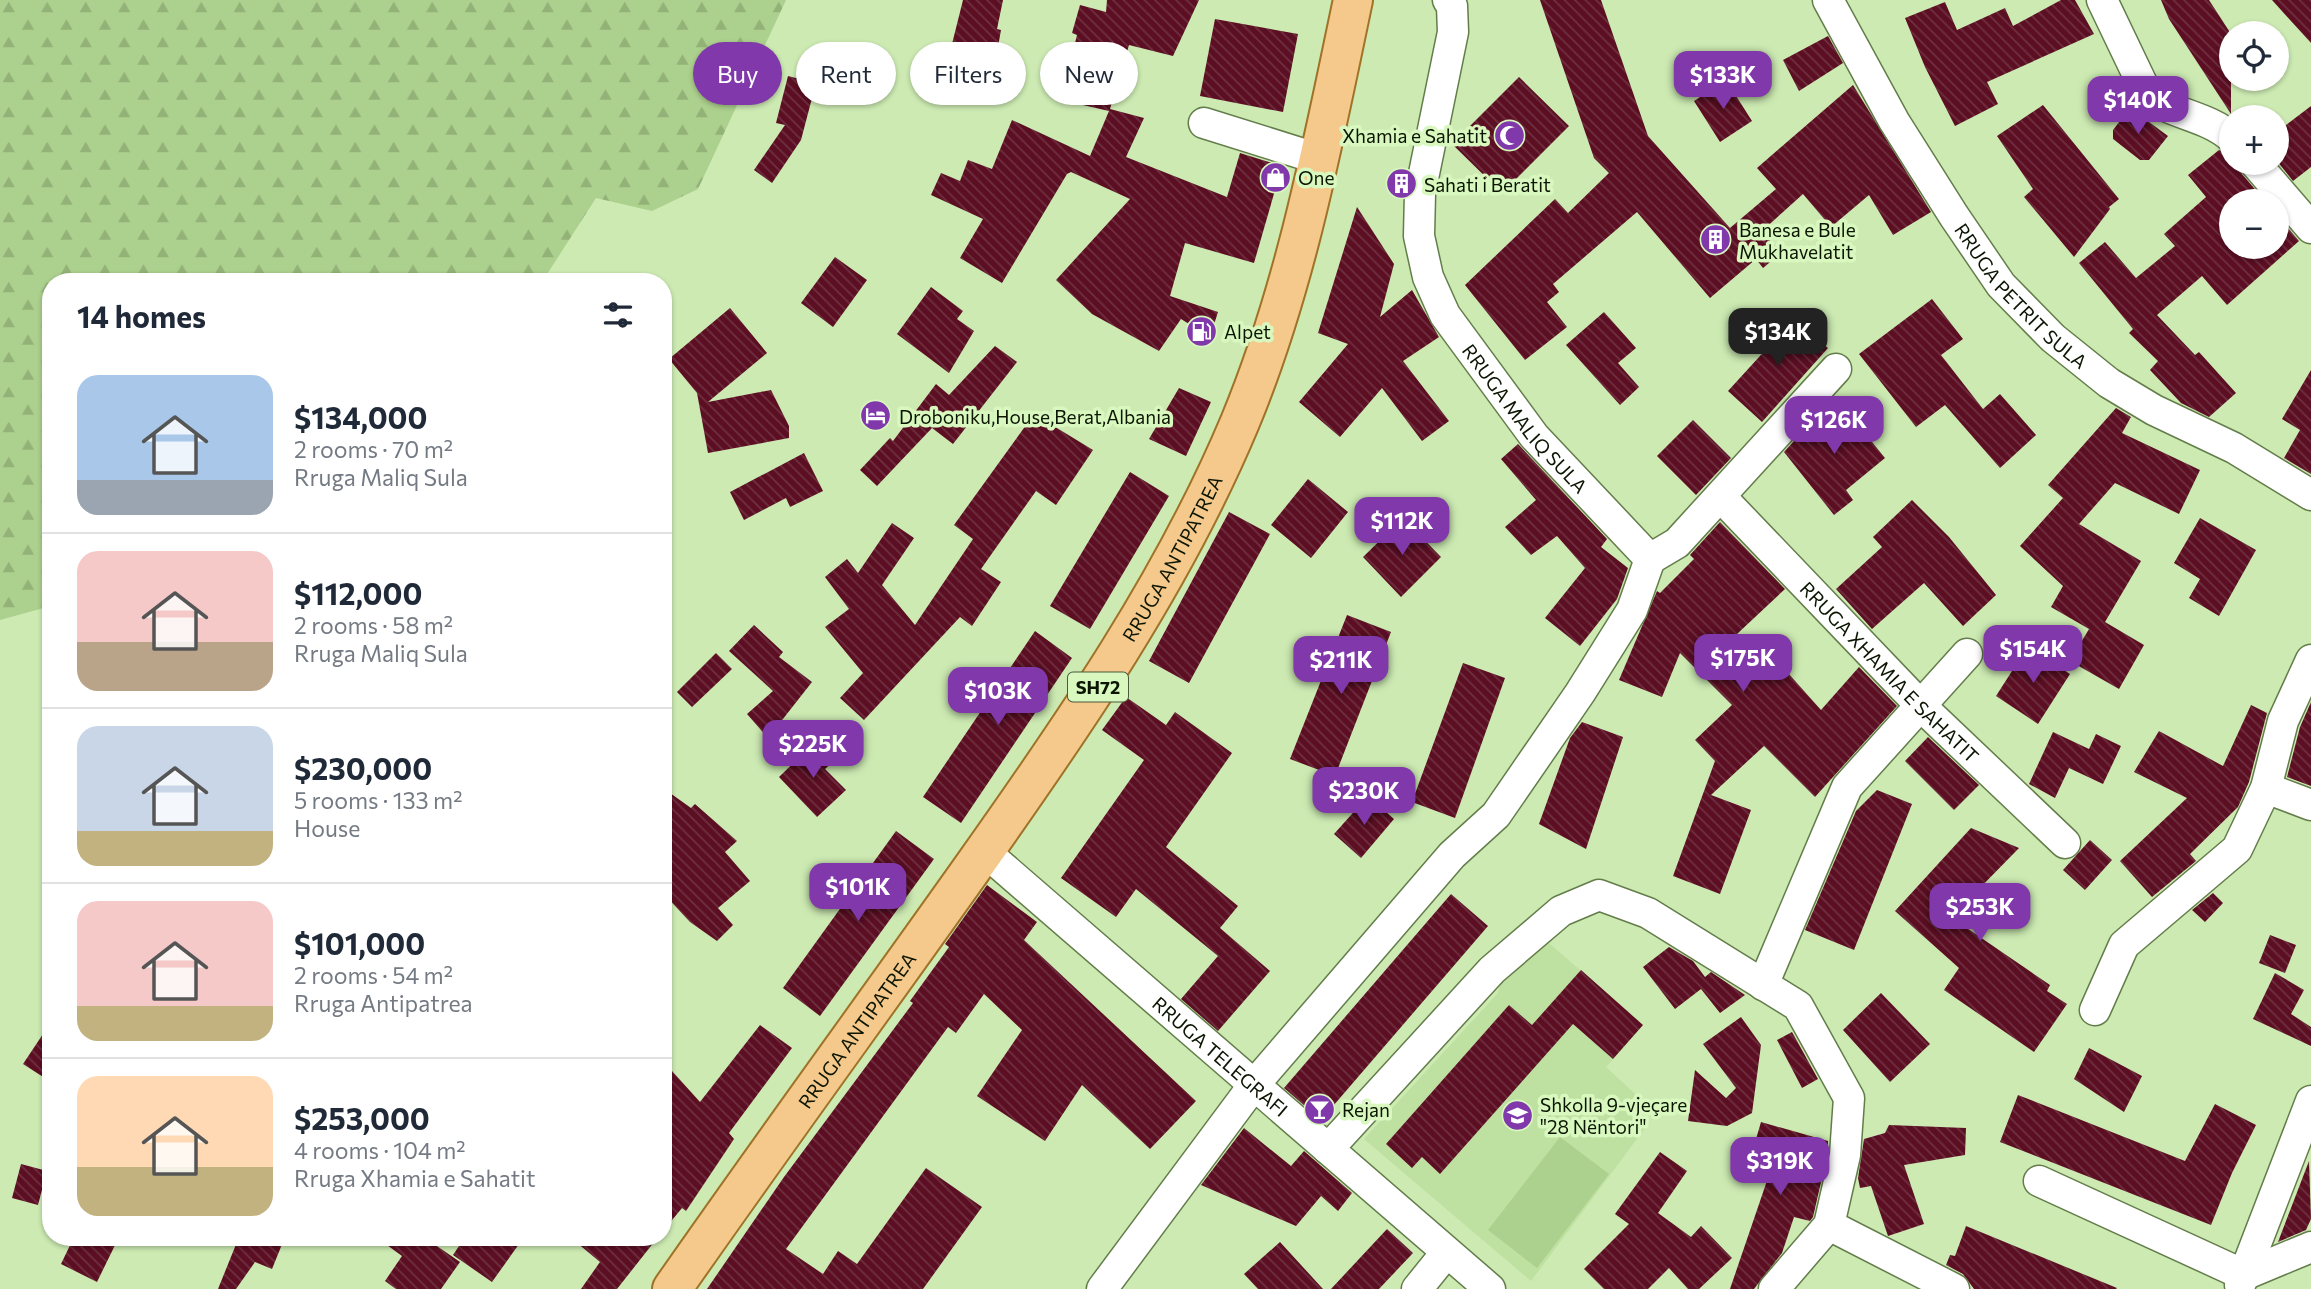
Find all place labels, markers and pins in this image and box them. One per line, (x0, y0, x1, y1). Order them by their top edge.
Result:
pin: $133K (1674, 52, 1772, 111)
pin: $140K (2089, 76, 2187, 136)
mosque icon: Xhamia e Sahatit (1493, 118, 1527, 152)
place label: Xhamia e Sahatit (1342, 124, 1487, 147)
shop icon: One (1258, 160, 1292, 194)
place label: One (1298, 166, 1334, 189)
building icon: Sahati i Beratit (1384, 167, 1418, 201)
place label: Sahati i Beratit (1424, 173, 1551, 196)
place label: Banesa e Bule Mukhavelatit (1739, 218, 1856, 263)
building icon: Banesa e Bule Mukhavelatit (1699, 223, 1733, 257)
pin: $134K (1729, 308, 1827, 368)
fuel station icon: Alpet (1184, 314, 1218, 348)
place label: Alpet (1224, 320, 1271, 343)
pin: $126K (1785, 396, 1883, 456)
hotel icon: Droboniku,House,Berat,Albania (859, 399, 893, 433)
place label: Droboniku,House,Berat,Albania (899, 405, 1171, 428)
pin: $112K (1353, 498, 1451, 557)
pin: $154K (1984, 626, 2082, 685)
pin: $175K (1694, 634, 1792, 694)
pin: $211K (1292, 636, 1390, 696)
pin: $103K (949, 668, 1047, 727)
pin: $225K (764, 720, 862, 780)
pin: $230K (1315, 768, 1413, 827)
pin: $101K (809, 864, 907, 923)
pin: $253K (1931, 884, 2029, 943)
bar icon: Rejan (1302, 1092, 1336, 1126)
place label: Shkolla 9-vjeçare "28 Nëntori" (1540, 1093, 1687, 1138)
place label: Rejan (1342, 1098, 1390, 1121)
school or university icon: Shkolla 9-vjeçare "28 Nëntori" (1500, 1098, 1534, 1132)
pin: $319K (1731, 1138, 1829, 1197)

